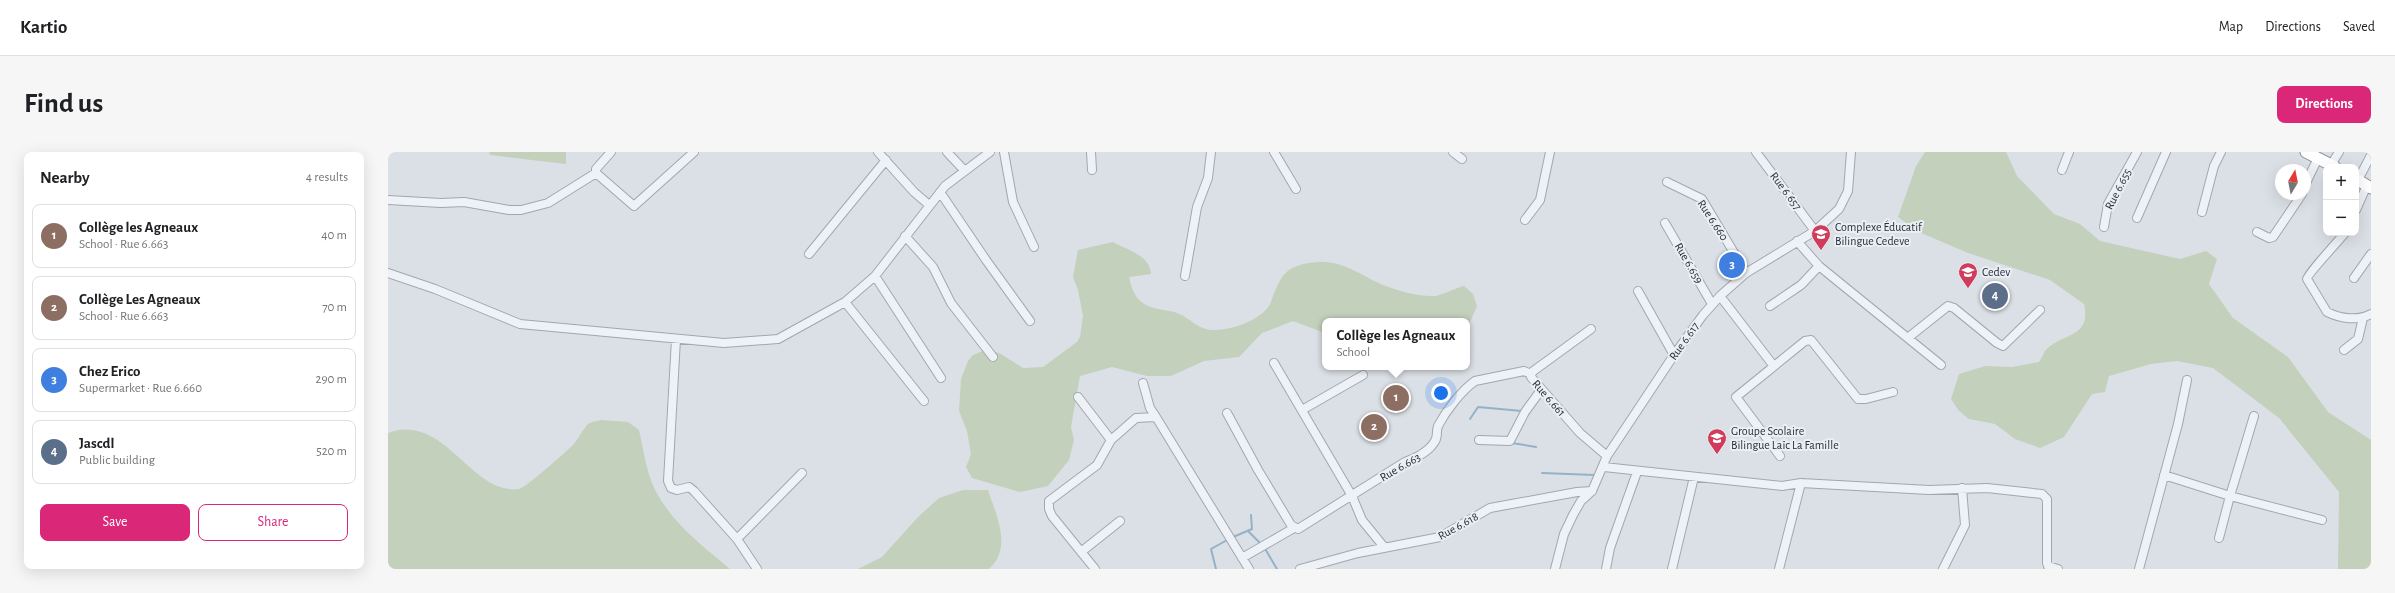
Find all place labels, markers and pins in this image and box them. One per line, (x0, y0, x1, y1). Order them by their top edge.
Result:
place label: Complexe Éducatif Bilingue Cedeve (1835, 220, 1923, 247)
school or university icon: Complexe Éducatif Bilingue Cedeve (1810, 223, 1832, 251)
pin: 3 (1719, 250, 1745, 280)
school or university icon: Cedev (1957, 261, 1979, 289)
place label: Cedev (1982, 266, 2010, 278)
pin: 4 (1982, 281, 2008, 311)
pin: 1 (1383, 383, 1409, 413)
pin: 2 (1361, 412, 1387, 442)
place label: Groupe Scolaire Bilingue Laïc La Famille (1731, 425, 1839, 451)
school or university icon: Groupe Scolaire Bilingue Laïc La Famille (1706, 427, 1728, 455)

